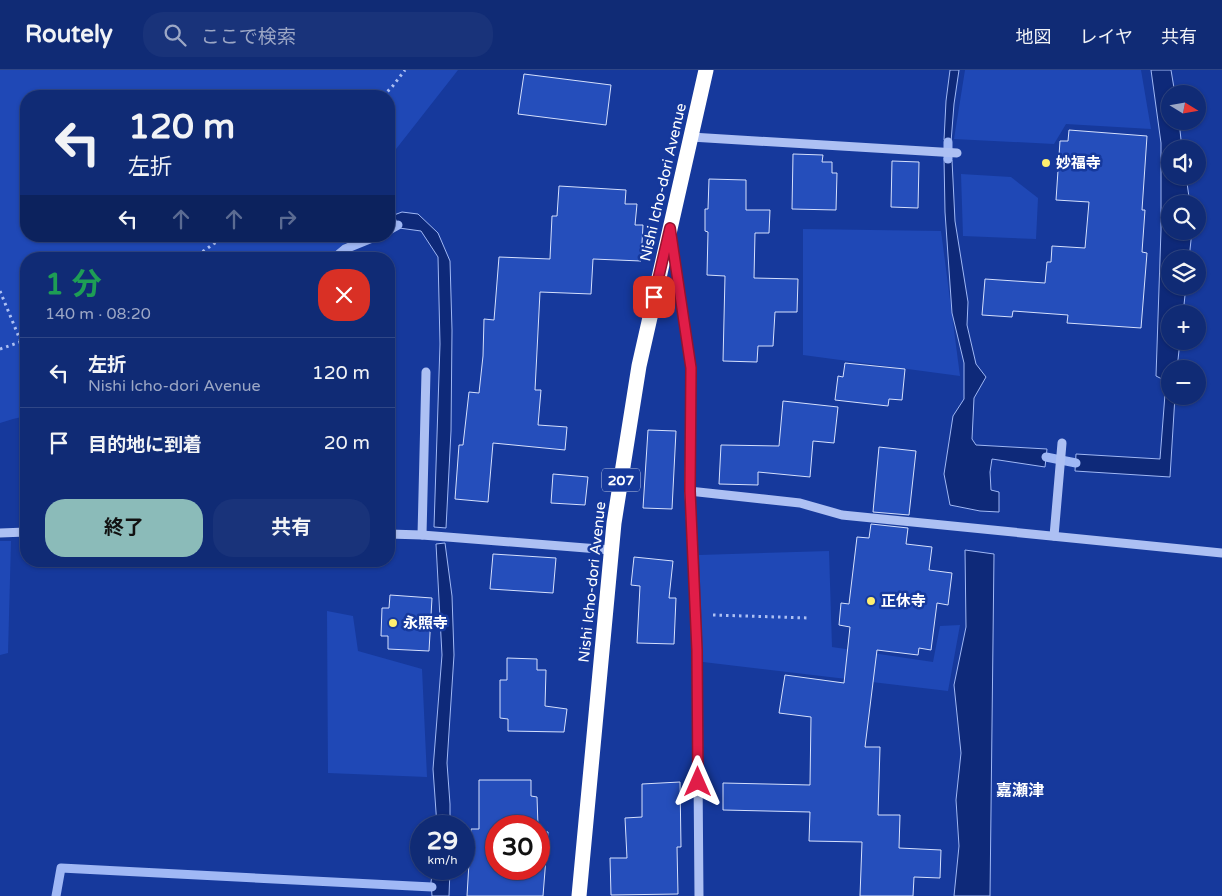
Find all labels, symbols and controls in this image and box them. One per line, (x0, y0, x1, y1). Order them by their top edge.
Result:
search box (143, 12, 493, 57)
text: Routely (25, 20, 113, 49)
icon: search (161, 21, 189, 49)
text: ここで検索 (201, 26, 296, 48)
text: 地図 (1016, 26, 1052, 48)
text: レイヤ (1080, 26, 1133, 48)
text: 共有 (1161, 26, 1197, 48)
north arrow (1161, 85, 1206, 130)
map controls (1161, 85, 1206, 405)
street label: Nishi Icho-dori Avenue (636, 101, 690, 263)
text: 120 m (128, 106, 235, 148)
icon: left (45, 110, 110, 175)
button: sound (1161, 140, 1206, 185)
text: 左折 (128, 154, 172, 180)
place label: 妙福寺 (1056, 154, 1101, 172)
marker: 妙福寺 (1040, 157, 1052, 169)
button: search (1161, 195, 1206, 240)
icon: left (114, 205, 142, 233)
icon: ahead (167, 205, 195, 233)
icon: ahead (220, 205, 248, 233)
icon: right (273, 205, 301, 233)
button: layers (1161, 250, 1206, 295)
text: 1 分 (45, 266, 102, 303)
button: close (318, 269, 370, 321)
pin (633, 276, 675, 318)
icon: arrive (640, 283, 668, 311)
text: 140 m · 08:20 (45, 304, 151, 324)
button: + (1161, 305, 1206, 350)
text: 左折 (88, 354, 126, 376)
icon: left (45, 359, 73, 387)
button: − (1161, 360, 1206, 405)
text: 120 m (312, 362, 370, 384)
text: Nishi Icho-dori Avenue (88, 376, 260, 396)
icon: arrive (45, 429, 73, 457)
text: 20 m (324, 432, 370, 454)
text: 目的地に到着 (88, 434, 202, 456)
road number: 207 (602, 468, 640, 492)
button: 終了 (45, 499, 203, 557)
button: 共有 (213, 499, 370, 557)
street label: Nishi Icho-dori Avenue (575, 501, 609, 663)
place label: 正休寺 (881, 592, 926, 610)
marker: 正休寺 (865, 595, 877, 607)
place label: 永照寺 (403, 614, 448, 632)
marker: 永照寺 (387, 617, 399, 629)
position arrow (671, 755, 723, 807)
district label: 嘉瀬津 (996, 781, 1044, 801)
speed limit sign: 30 (485, 815, 550, 880)
text: 29 (427, 826, 458, 856)
text: km/h (427, 853, 458, 867)

